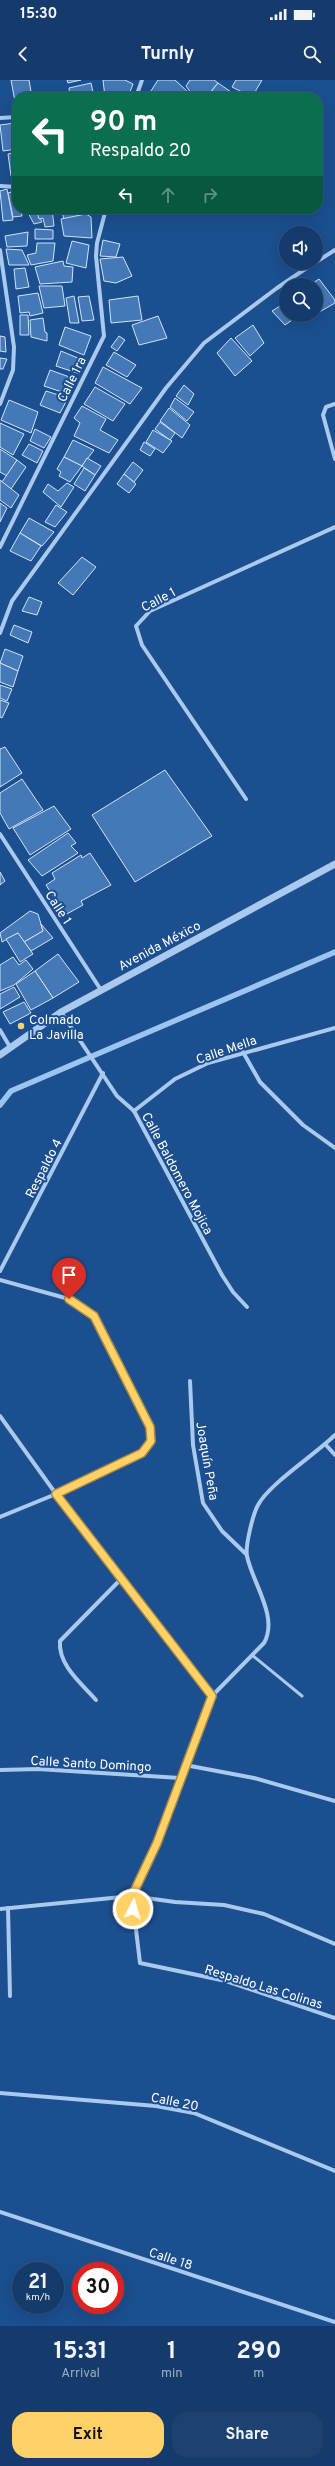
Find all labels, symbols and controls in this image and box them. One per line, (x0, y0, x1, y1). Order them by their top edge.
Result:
text: 15:30 (20, 5, 57, 24)
icon: back (12, 43, 34, 65)
text: Turnly (141, 43, 194, 66)
icon: search (301, 43, 323, 65)
text: 90 m (90, 105, 157, 141)
icon: left (24, 108, 76, 160)
text: Respaldo 20 (90, 140, 191, 163)
icon: left (115, 184, 137, 206)
icon: ahead (157, 184, 179, 206)
icon: right (199, 184, 221, 206)
map controls (279, 226, 323, 322)
button: sound (279, 226, 323, 270)
button: search (279, 278, 323, 322)
street label: Calle 1ra (55, 355, 91, 405)
street label: Calle 1 (139, 585, 179, 617)
street label: Calle 1 (41, 888, 74, 928)
street label: Avenida México (116, 918, 204, 975)
place label: Colmado La Javilla (29, 1013, 84, 1044)
marker: Colmado La Javilla (16, 1021, 26, 1031)
street label: Calle Mella (194, 1033, 259, 1069)
street label: Calle Baldomero Mojica (137, 1110, 215, 1238)
street label: Respaldo 4 (23, 1136, 67, 1201)
pin (52, 1258, 86, 1299)
icon: arrive (58, 1264, 80, 1286)
street label: Joaquín Peña (191, 1421, 221, 1502)
street label: Calle Santo Domingo (30, 1754, 152, 1776)
position arrow (112, 1888, 154, 1930)
street label: Respaldo Las Colinas (202, 1962, 324, 2013)
street label: Calle 20 (149, 2090, 200, 2115)
street label: Calle 18 (147, 2245, 194, 2274)
speed limit sign: 30 (72, 2262, 124, 2314)
text: 21 (28, 2270, 48, 2296)
text: km/h (26, 2291, 50, 2304)
text: 15:31 (54, 2337, 108, 2367)
text: 1 (167, 2337, 177, 2367)
text: 290 (236, 2337, 281, 2367)
text: Arrival (61, 2366, 100, 2382)
text: min (161, 2366, 183, 2382)
text: m (253, 2366, 264, 2382)
button: Exit (12, 2412, 164, 2458)
button: Share (172, 2412, 323, 2458)

